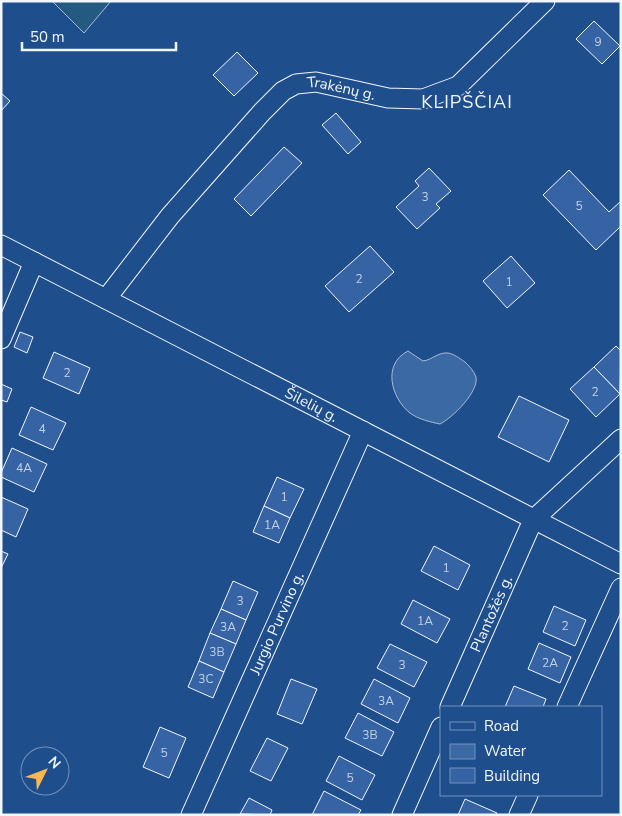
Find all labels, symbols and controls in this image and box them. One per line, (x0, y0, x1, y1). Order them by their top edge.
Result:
scale bar (22, 20, 176, 52)
text: 50 m (30, 27, 65, 47)
house number: 9 (594, 34, 602, 50)
street label: Trakėnų g. (306, 72, 377, 105)
district label: KLIPŠČIAI (421, 90, 513, 114)
house number: 3 (421, 189, 429, 205)
house number: 5 (575, 198, 583, 214)
house number: 2 (355, 271, 363, 287)
house number: 1 (505, 274, 513, 290)
house number: 2 (63, 365, 71, 381)
street label: Šilelių g. (281, 382, 341, 427)
house number: 2 (591, 384, 599, 400)
house number: 4 (38, 421, 46, 437)
house number: 4A (16, 460, 32, 476)
house number: 1 (280, 489, 288, 505)
house number: 1A (264, 517, 280, 533)
house number: 1 (442, 560, 450, 576)
street label: Jurgio Purvino g. (245, 569, 309, 679)
street label: Plantožės g. (466, 572, 517, 655)
house number: 3 (236, 593, 244, 609)
house number: 1A (417, 613, 433, 629)
house number: 2 (561, 618, 569, 634)
house number: 3A (220, 619, 236, 635)
house number: 3B (209, 644, 225, 660)
house number: 2A (542, 655, 558, 671)
house number: 3 (398, 657, 406, 673)
house number: 3C (198, 671, 214, 687)
house number: 3A (378, 693, 394, 709)
legend (440, 706, 602, 796)
text: Road (484, 716, 519, 736)
house number: 3B (362, 727, 378, 743)
text: Water (484, 741, 527, 761)
house number: 5 (160, 745, 168, 761)
north arrow (20, 746, 70, 796)
text: N (44, 752, 65, 773)
text: Building (484, 766, 540, 786)
house number: 5 (346, 770, 354, 786)

